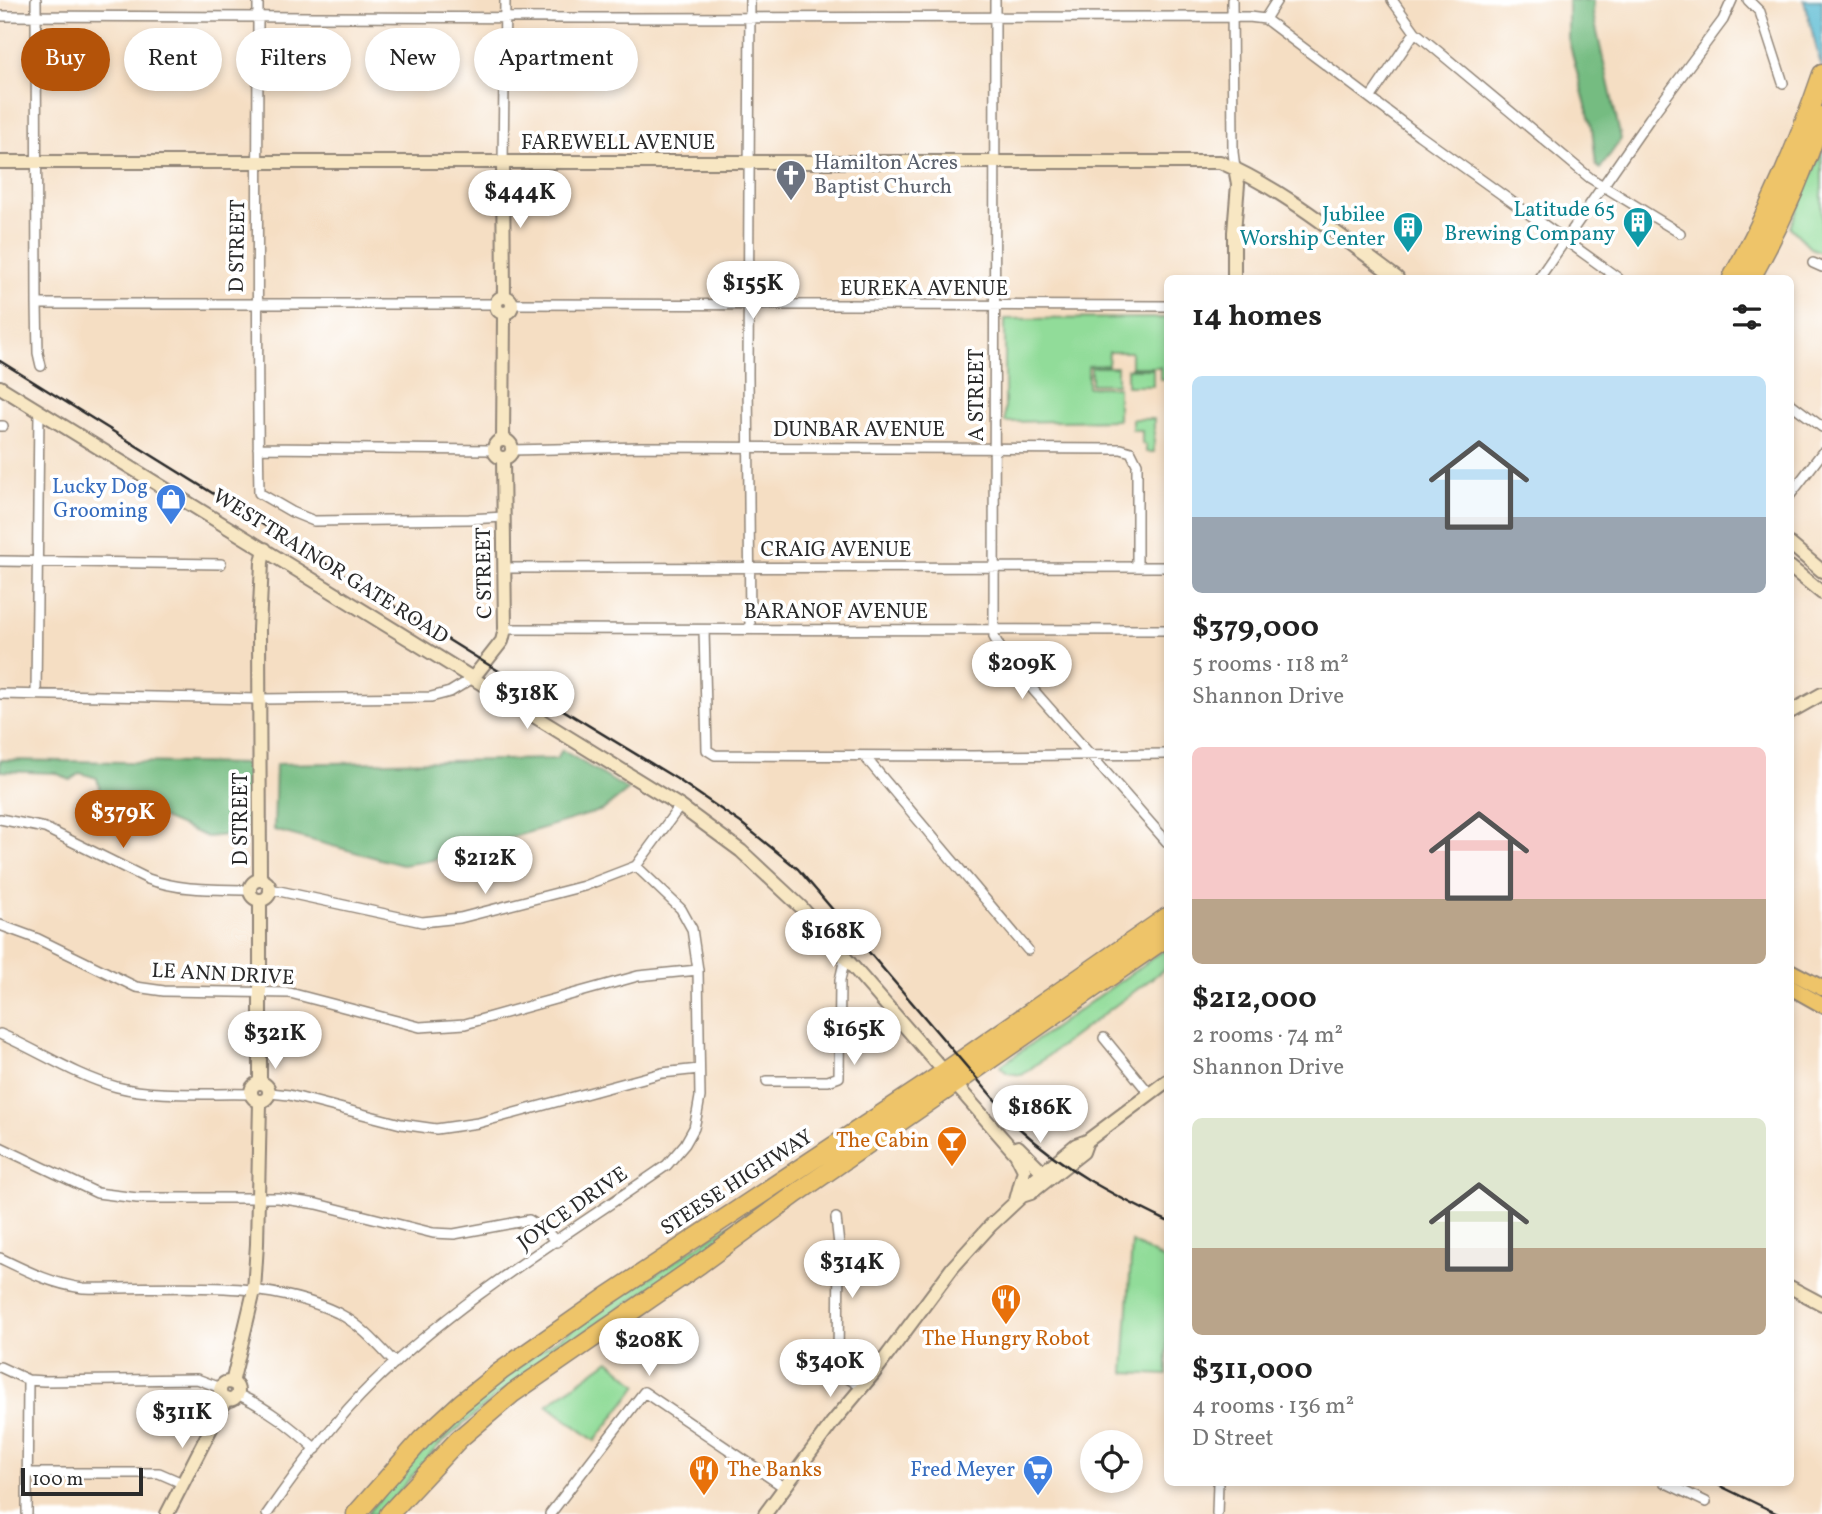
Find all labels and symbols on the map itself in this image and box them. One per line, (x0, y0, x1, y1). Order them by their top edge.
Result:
street label: FAREWELL AVENUE (521, 129, 715, 158)
place label: Hamilton Acres Baptist Church (814, 149, 958, 202)
church icon: Hamilton Acres Baptist Church (774, 158, 808, 202)
pin: $444K (471, 170, 569, 230)
place label: Latitude 65 Brewing Company (1444, 196, 1616, 249)
street label: D STREET (223, 199, 253, 293)
place label: Jubilee Worship Center (1239, 201, 1385, 254)
building icon: Latitude 65 Brewing Company (1621, 205, 1655, 249)
building icon: Jubilee Worship Center (1391, 210, 1425, 254)
pin: $155K (704, 262, 802, 321)
street label: EUREKA AVENUE (840, 275, 1008, 304)
street label: A STREET (963, 349, 992, 441)
street label: DUNBAR AVENUE (773, 416, 945, 445)
place label: Lucky Dog Grooming (52, 473, 148, 526)
shop icon: Lucky Dog Grooming (154, 482, 188, 526)
street label: WEST TRAINOR GATE ROAD (206, 482, 454, 652)
street label: C STREET (470, 527, 500, 619)
street label: CRAIG AVENUE (761, 536, 911, 565)
street label: BARANOF AVENUE (744, 598, 928, 627)
pin: $209K (973, 642, 1071, 701)
pin: $318K (478, 672, 576, 731)
street label: D STREET (227, 772, 256, 866)
pin: $379K (74, 790, 172, 850)
pin: $212K (436, 836, 534, 896)
pin: $168K (784, 909, 882, 969)
street label: LE ANN DRIVE (151, 957, 295, 993)
pin: $165K (805, 1007, 903, 1067)
pin: $321K (226, 1012, 324, 1071)
pin: $186K (991, 1086, 1089, 1145)
street label: STEESE HIGHWAY (655, 1123, 819, 1243)
bar icon: The Cabin (935, 1124, 969, 1168)
place label: The Cabin (836, 1127, 929, 1156)
street label: JOYCE DRIVE (512, 1160, 634, 1258)
pin: $314K (803, 1240, 901, 1300)
restaurant icon: The Hungry Robot (989, 1282, 1023, 1326)
pin: $208K (600, 1318, 698, 1378)
place label: The Hungry Robot (922, 1325, 1090, 1354)
pin: $340K (781, 1340, 879, 1399)
pin: $311K (133, 1390, 231, 1450)
restaurant icon: The Banks (687, 1453, 721, 1497)
supermarket icon: Fred Meyer (1021, 1453, 1055, 1497)
place label: The Banks (727, 1456, 822, 1485)
place label: Fred Meyer (910, 1456, 1015, 1485)
scale bar (21, 1465, 144, 1497)

